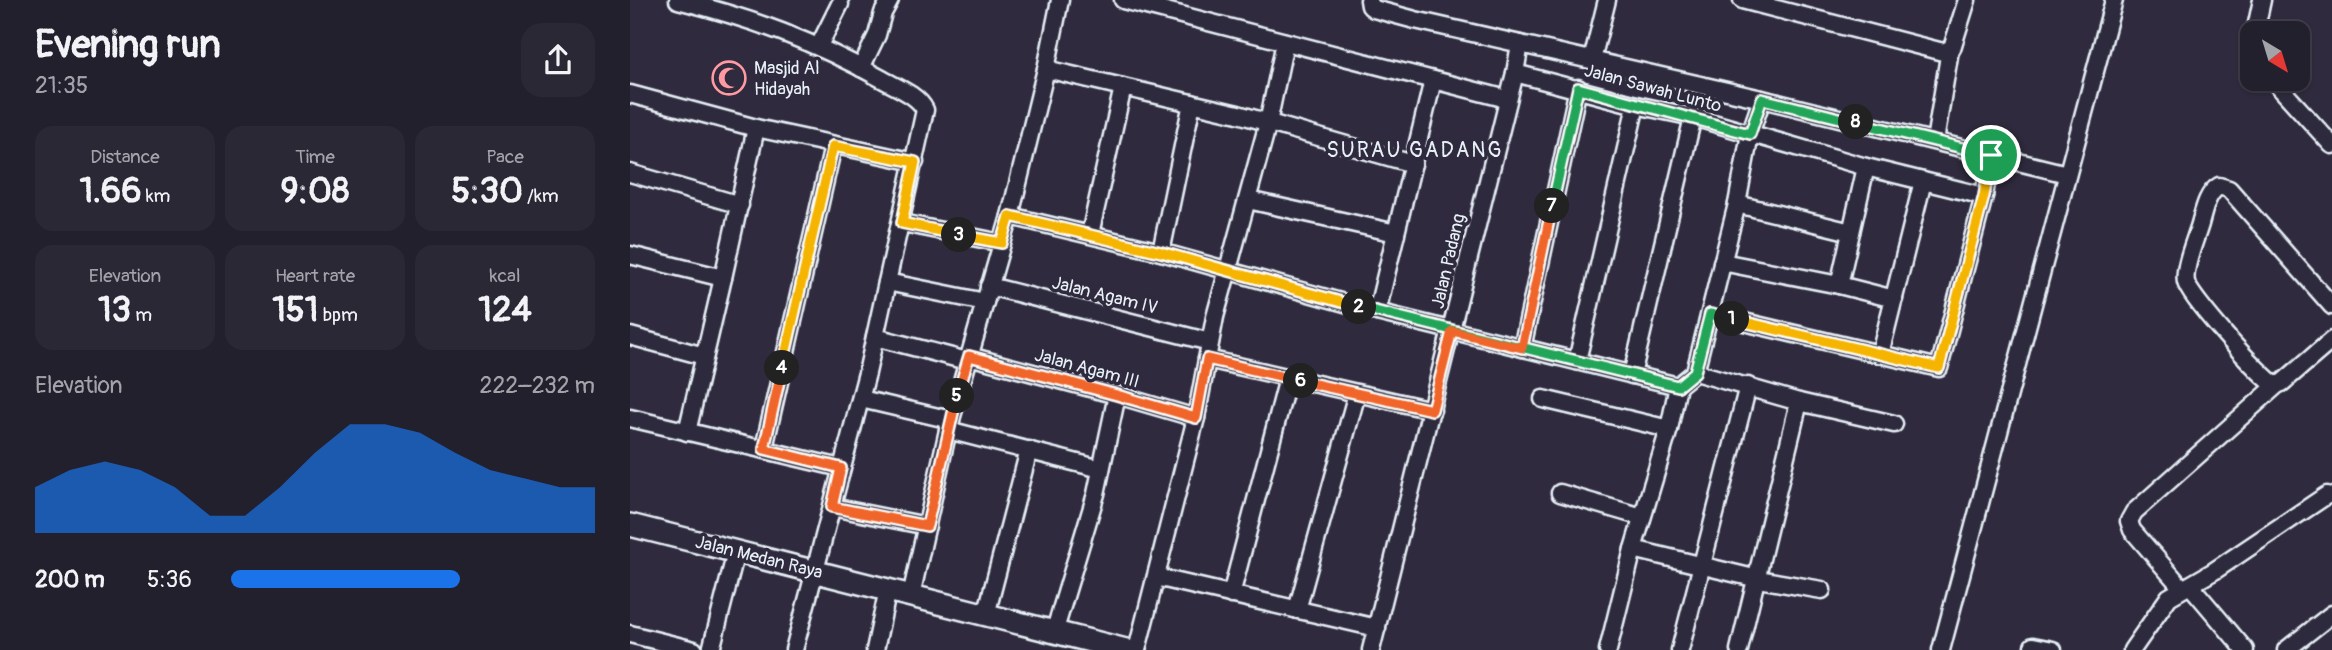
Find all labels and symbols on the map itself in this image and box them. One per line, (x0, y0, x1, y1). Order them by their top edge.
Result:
north arrow (2240, 21, 2310, 91)
place label: Masjid Al Hidayah (754, 57, 819, 101)
mosque icon: Masjid Al Hidayah (710, 59, 748, 97)
street label: Jalan Sawah Lunto (1582, 59, 1724, 118)
pin: 8 (1838, 104, 1874, 140)
pin (1961, 125, 2021, 185)
district label: SURAU GADANG (1327, 137, 1503, 164)
pin: 7 (1534, 188, 1570, 224)
street label: Jalan Padang (1426, 211, 1471, 311)
pin: 3 (942, 218, 976, 252)
street label: Jalan Agam IV (1050, 271, 1160, 320)
pin: 2 (1342, 290, 1376, 324)
pin: 1 (1714, 302, 1750, 336)
street label: Jalan Agam III (1032, 343, 1142, 393)
pin: 4 (764, 350, 800, 386)
pin: 6 (1284, 364, 1318, 398)
pin: 5 (940, 378, 974, 414)
street label: Jalan Medan Raya (693, 531, 825, 584)

